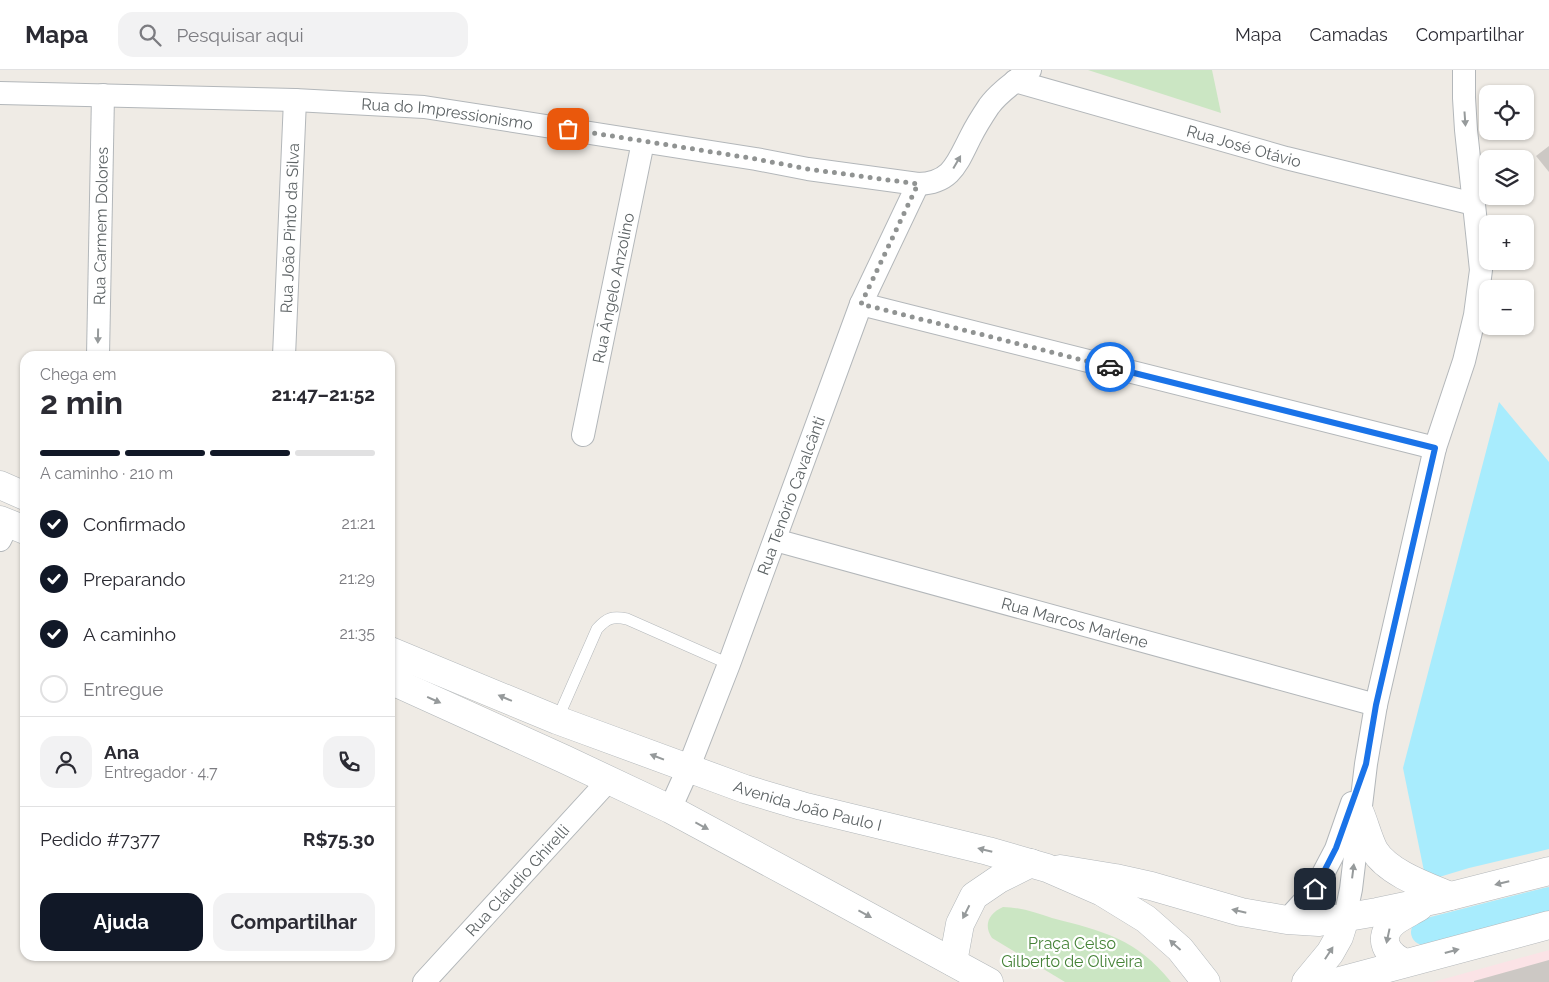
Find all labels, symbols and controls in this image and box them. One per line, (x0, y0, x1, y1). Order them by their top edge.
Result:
search box (118, 12, 468, 57)
text: Mapa (25, 20, 88, 49)
icon: search (136, 21, 164, 49)
text: Pesquisar aqui (176, 24, 304, 46)
text: Mapa (1235, 24, 1281, 45)
text: Camadas (1309, 24, 1388, 45)
text: Compartilhar (1416, 24, 1524, 45)
map controls (1479, 85, 1534, 335)
button: locate (1479, 85, 1534, 140)
street label: Rua do Impressionismo (361, 94, 534, 133)
pin (547, 108, 589, 150)
one-way arrow (1461, 111, 1469, 127)
icon: bag (554, 115, 582, 143)
street label: Rua José Otávio (1185, 121, 1303, 171)
street label: Rua João Pinto da Silva (276, 143, 303, 314)
street label: Rua Carmem Dolores (89, 146, 112, 305)
button: layers (1479, 150, 1534, 205)
one-way arrow (953, 155, 962, 168)
street label: Rua Ângelo Anzolino (588, 211, 638, 365)
button: + (1479, 215, 1534, 270)
button: − (1479, 280, 1534, 335)
one-way arrow (94, 328, 102, 344)
courier (1085, 342, 1135, 392)
icon: car (1096, 353, 1124, 381)
text: Chega em (40, 365, 116, 384)
text: 21:47–21:52 (272, 383, 375, 405)
text: 2 min (40, 384, 123, 421)
street label: Rua Tenório Cavalcânti (753, 414, 829, 578)
text: A caminho · 210 m (40, 464, 173, 483)
icon: check (40, 510, 68, 538)
text: Confirmado (83, 513, 186, 535)
text: 21:21 (342, 514, 375, 533)
icon: check (40, 565, 68, 593)
text: Preparando (83, 568, 186, 590)
text: 21:29 (339, 569, 375, 588)
street label: Rua Marcos Marlene (999, 593, 1151, 652)
icon: check (40, 620, 68, 648)
text: A caminho (83, 623, 176, 645)
text: 21:35 (340, 624, 375, 643)
text: Entregue (83, 678, 164, 700)
one-way arrow (498, 694, 512, 702)
one-way arrow (427, 697, 441, 705)
button: person (40, 736, 92, 788)
button: phone (323, 736, 375, 788)
text: Ana (104, 741, 139, 763)
one-way arrow (649, 753, 664, 760)
text: Entregador · 4.7 (104, 763, 217, 782)
street label: Avenida João Paulo I (731, 776, 884, 834)
street label: Rua Cláudio Ghirelli (461, 820, 573, 940)
one-way arrow (695, 822, 709, 831)
text: Pedido #7377 (40, 828, 160, 850)
text: R$75.30 (303, 828, 375, 850)
one-way arrow (977, 846, 992, 854)
one-way arrow (1349, 862, 1357, 878)
pin (1294, 868, 1336, 910)
icon: home (1301, 875, 1329, 903)
one-way arrow (1494, 879, 1509, 887)
button: Ajuda (40, 893, 203, 951)
button: Compartilhar (213, 893, 375, 951)
one-way arrow (962, 905, 970, 920)
one-way arrow (1231, 907, 1246, 915)
one-way arrow (858, 910, 873, 918)
one-way arrow (1384, 928, 1392, 944)
park label: Praça Celso Gilberto de Oliveira (1001, 934, 1143, 971)
one-way arrow (1169, 939, 1181, 951)
one-way arrow (1325, 946, 1334, 959)
one-way arrow (1445, 946, 1460, 954)

